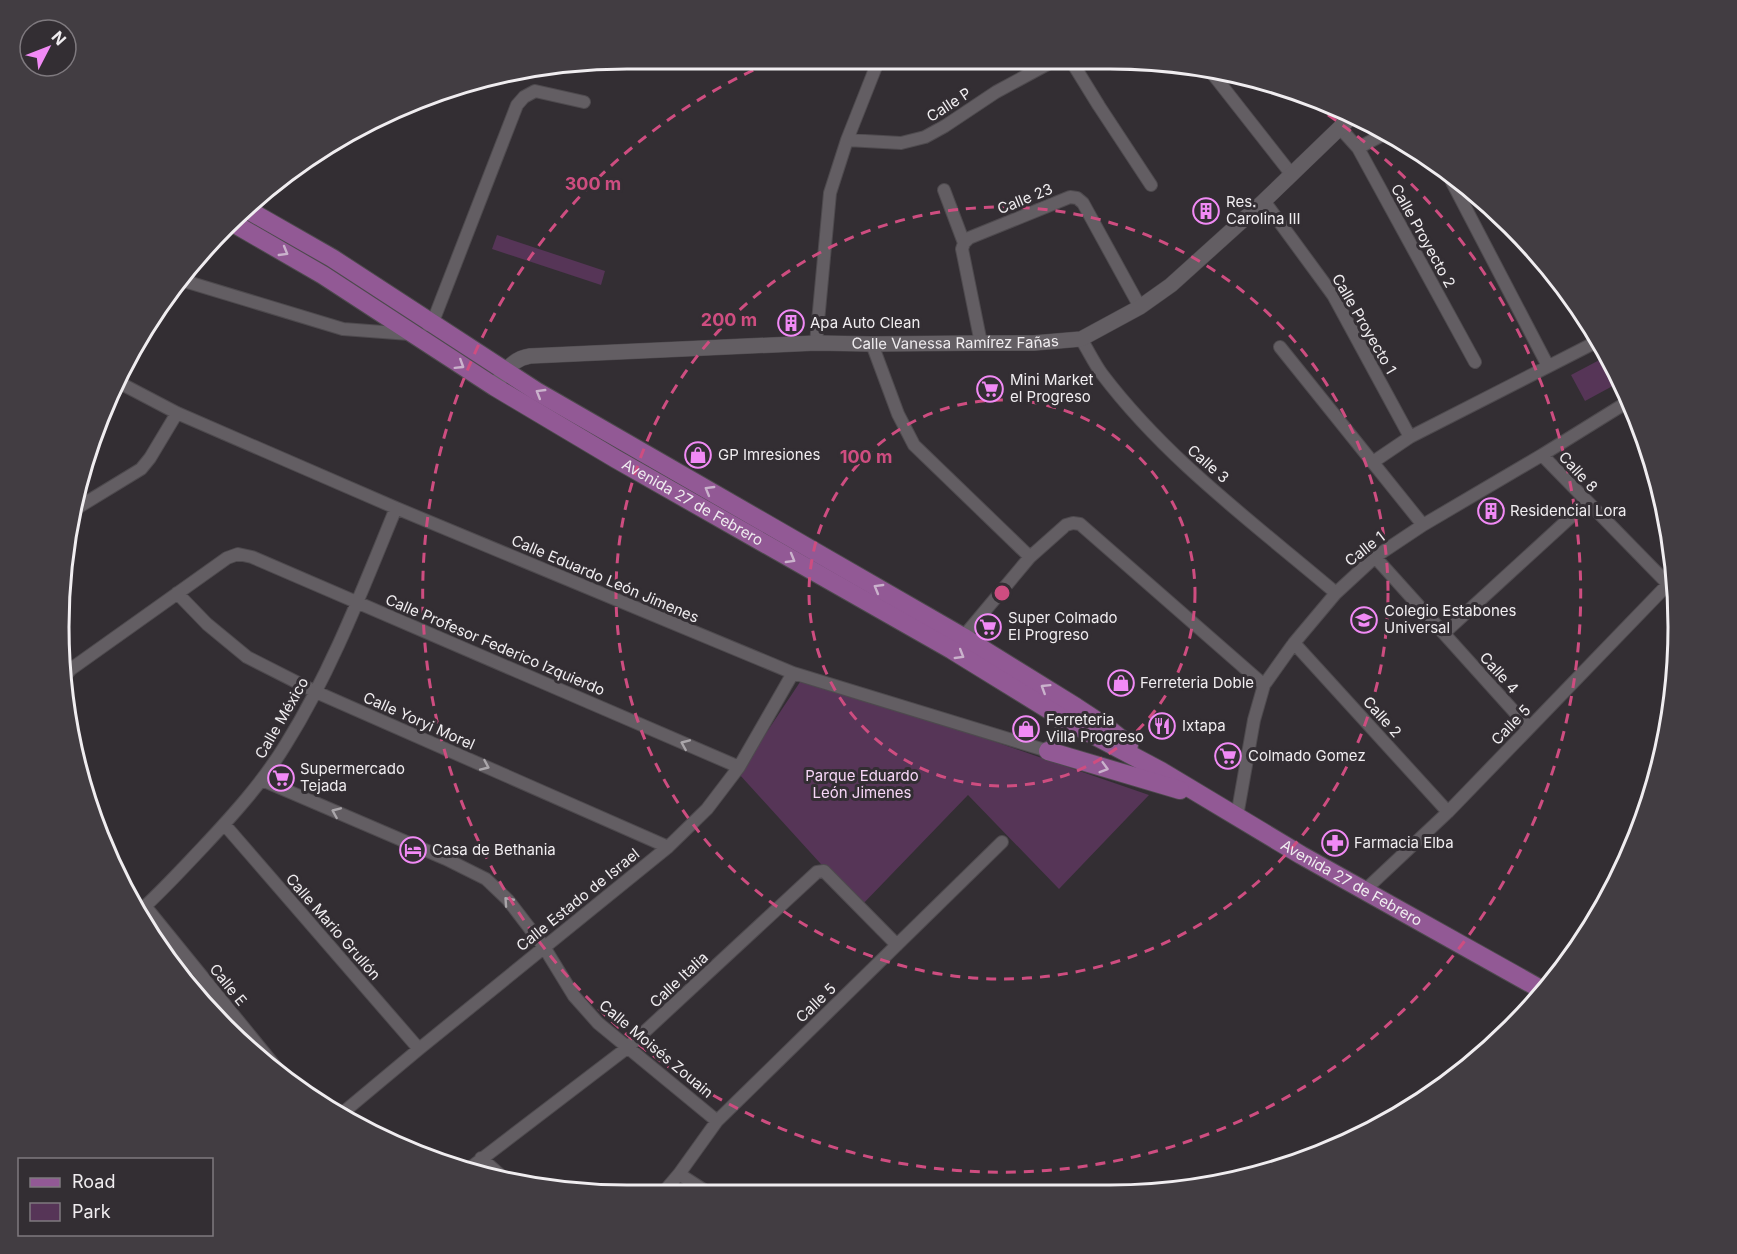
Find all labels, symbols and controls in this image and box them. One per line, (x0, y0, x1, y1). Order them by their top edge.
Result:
north arrow (18, 18, 78, 78)
text: N (48, 27, 71, 49)
street label: Calle P (923, 83, 975, 126)
text: 300 m (565, 173, 621, 194)
street label: Calle 23 (994, 179, 1055, 218)
street label: Calle Proyecto 2 (1387, 180, 1460, 291)
place label: Res. Carolina III (1226, 192, 1301, 228)
building icon: Res. Carolina III (1191, 196, 1221, 226)
one-way arrow (277, 245, 288, 257)
street label: Calle Proyecto 1 (1328, 270, 1401, 377)
building icon: Apa Auto Clean (776, 308, 806, 338)
text: 200 m (701, 309, 757, 330)
place label: Apa Auto Clean (810, 313, 920, 332)
street label: Calle Vanessa Ramírez Fañas (851, 331, 1060, 353)
one-way arrow (453, 358, 464, 369)
place label: Mini Market el Progreso (1010, 370, 1093, 406)
supermarket icon: Mini Market el Progreso (975, 374, 1005, 404)
one-way arrow (536, 388, 546, 400)
shop icon: GP Imresiones (683, 440, 713, 470)
street label: Calle 3 (1184, 440, 1233, 487)
place label: GP Imresiones (718, 445, 820, 464)
text: 100 m (840, 446, 892, 467)
street label: Calle 8 (1555, 447, 1602, 496)
street label: Avenida 27 de Febrero (619, 454, 767, 550)
one-way arrow (705, 486, 715, 498)
building icon: Residencial Lora (1476, 496, 1506, 526)
place label: Residencial Lora (1510, 501, 1627, 520)
street label: Calle 1 (1341, 527, 1389, 570)
street label: Calle Eduardo León Jimenes (509, 530, 702, 627)
one-way arrow (785, 552, 795, 563)
centre of rings (992, 583, 1012, 603)
one-way arrow (874, 584, 884, 595)
street label: Calle Profesor Federico Izquierdo (383, 590, 608, 700)
place label: Colegio Estabones Universal (1384, 601, 1516, 637)
school or university icon: Colegio Estabones Universal (1349, 605, 1379, 635)
place label: Super Colmado El Progreso (1008, 608, 1118, 644)
supermarket icon: Super Colmado El Progreso (973, 612, 1003, 642)
one-way arrow (954, 648, 965, 659)
street label: Calle 4 (1476, 648, 1523, 697)
shop icon: Ferreteria Doble (1106, 668, 1136, 698)
place label: Ferreteria Doble (1140, 673, 1254, 692)
street label: Calle México (251, 674, 313, 762)
one-way arrow (1041, 683, 1051, 695)
street label: Calle Yoryi Morel (360, 687, 478, 754)
street label: Calle 2 (1359, 692, 1406, 741)
street label: Calle 5 (1487, 701, 1534, 749)
place label: Ferreteria Villa Progreso (1046, 710, 1144, 746)
restaurant icon: Ixtapa (1147, 711, 1177, 741)
shop icon: Ferreteria Villa Progreso (1011, 714, 1041, 744)
place label: Ixtapa (1182, 716, 1226, 735)
one-way arrow (680, 739, 691, 751)
supermarket icon: Colmado Gomez (1213, 741, 1243, 771)
place label: Colmado Gomez (1248, 746, 1366, 765)
place label: Supermercado Tejada (300, 759, 405, 795)
one-way arrow (478, 759, 489, 771)
one-way arrow (1098, 761, 1109, 773)
supermarket icon: Supermercado Tejada (266, 763, 296, 793)
park label: Parque Eduardo León Jimenes (805, 766, 919, 802)
one-way arrow (331, 807, 342, 819)
pharmacy icon: Farmacia Elba (1320, 828, 1350, 858)
place label: Farmacia Elba (1354, 833, 1454, 852)
hotel icon: Casa de Bethania (398, 835, 428, 865)
street label: Avenida 27 de Febrero (1277, 835, 1426, 930)
place label: Casa de Bethania (432, 840, 556, 859)
street label: Calle Estado de Israel (512, 844, 643, 955)
street label: Calle Mario Grullón (282, 869, 385, 984)
one-way arrow (504, 897, 515, 908)
street label: Calle Italia (646, 948, 712, 1011)
street label: Calle E (206, 960, 251, 1010)
street label: Calle 5 (792, 979, 840, 1026)
street label: Calle Moisés Zouain (596, 995, 717, 1102)
legend (18, 1158, 213, 1236)
text: Road (72, 1171, 115, 1192)
text: Park (72, 1201, 111, 1222)

